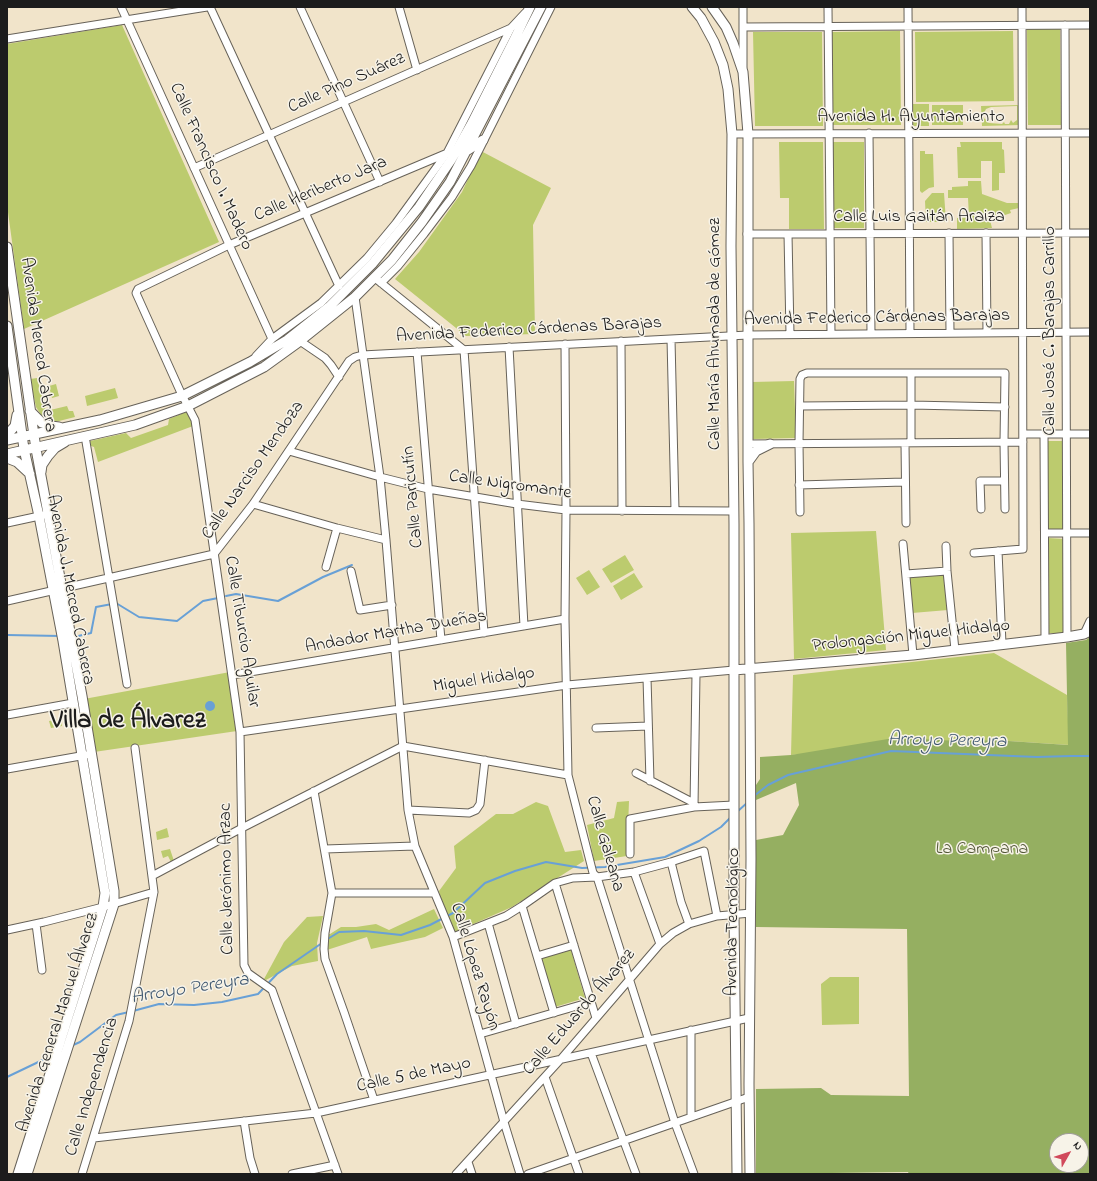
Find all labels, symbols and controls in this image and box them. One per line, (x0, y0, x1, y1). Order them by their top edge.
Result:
street label: Calle Pino Suárez (285, 49, 409, 119)
street label: Calle Francisco I. Madero (163, 80, 257, 254)
street label: Avenida H. Ayuntamiento (817, 107, 1005, 129)
street label: Calle Heriberto Jara (251, 152, 391, 228)
street label: Calle Luis Gaitán Araiza (833, 207, 1005, 229)
street label: Calle María Ahumada de Gómez (705, 218, 727, 450)
street label: Calle José C. Barajas Carrillo (1040, 226, 1062, 436)
street label: Avenida Merced Cabrera (14, 256, 60, 434)
street label: Avenida Federico Cárdenas Barajas (744, 306, 1010, 332)
street label: Avenida Federico Cárdenas Barajas (395, 313, 663, 349)
street label: Calle Narciso Mendoza (198, 397, 310, 545)
street label: Calle Paricutín (399, 445, 429, 549)
street label: Calle Nigromante (447, 467, 573, 505)
street label: Avenida J. Merced Cabrera (40, 493, 98, 687)
street label: Calle Tiburcio Aguilar (218, 555, 264, 709)
street label: Andador Martha Dueñas (304, 606, 488, 660)
street label: Prolongación Miguel Hidalgo (811, 616, 1011, 658)
street label: Miguel Hidalgo (432, 663, 536, 699)
district label: Villa de Álvarez (50, 707, 206, 739)
water label: Arroyo Pereyra (888, 730, 1006, 754)
street label: Calle Galeana (580, 794, 628, 894)
street label: Calle Jerónimo Arzac (216, 803, 240, 955)
park label: La Campana (936, 839, 1028, 861)
street label: Avenida Tecnológico (722, 848, 746, 996)
street label: Calle López Rayón (444, 900, 504, 1034)
street label: Avenida General Manuel Álvarez (13, 911, 105, 1135)
street label: Calle Eduardo Álvarez (519, 945, 641, 1081)
water label: Arroyo Pereyra (130, 969, 250, 1011)
street label: Calle Independencia (62, 1015, 124, 1159)
street label: Calle 5 de Mayo (355, 1053, 473, 1099)
north arrow (1049, 1133, 1089, 1173)
text: N (1069, 1138, 1086, 1154)

